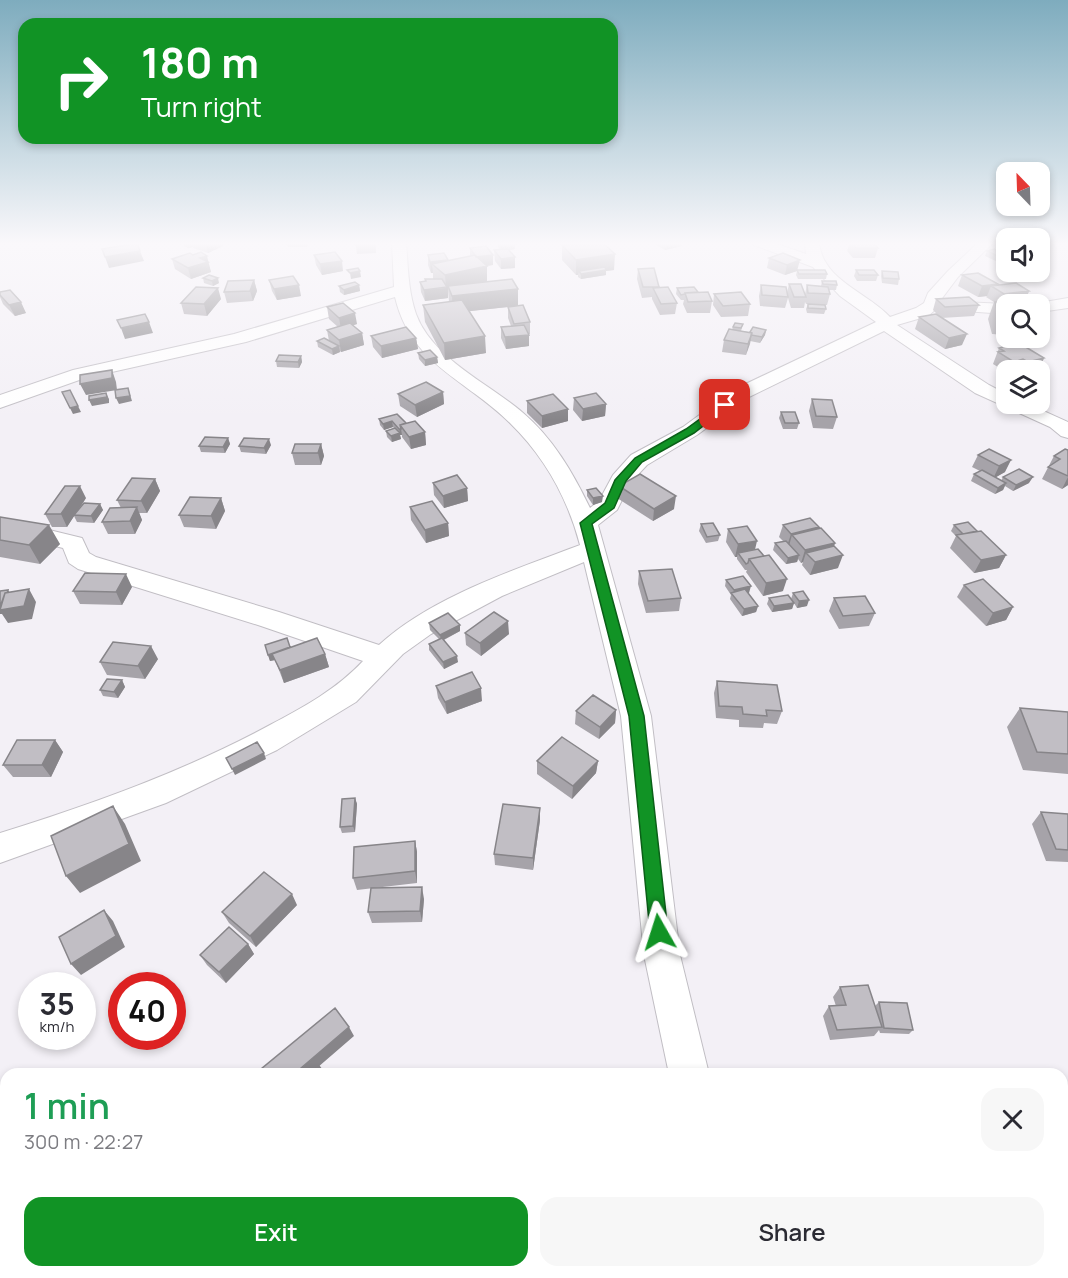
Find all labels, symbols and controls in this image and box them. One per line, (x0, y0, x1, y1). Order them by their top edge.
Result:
text: 180 m (141, 33, 259, 91)
icon: right (42, 42, 120, 120)
text: Turn right (141, 88, 262, 125)
north arrow (996, 162, 1050, 216)
map controls (996, 162, 1050, 414)
button: sound (996, 228, 1050, 282)
button: search (996, 294, 1050, 348)
button: layers (996, 360, 1050, 414)
pin (699, 379, 750, 430)
icon: arrive (708, 388, 741, 421)
position arrow (627, 900, 691, 964)
speed limit sign: 40 (108, 972, 186, 1050)
text: 35 (39, 983, 75, 1024)
text: km/h (40, 1016, 74, 1037)
text: 1 min (24, 1081, 110, 1130)
button: close (981, 1088, 1044, 1151)
text: 300 m · 22:27 (24, 1128, 143, 1155)
button: Exit (24, 1197, 528, 1266)
button: Share (540, 1197, 1044, 1266)

